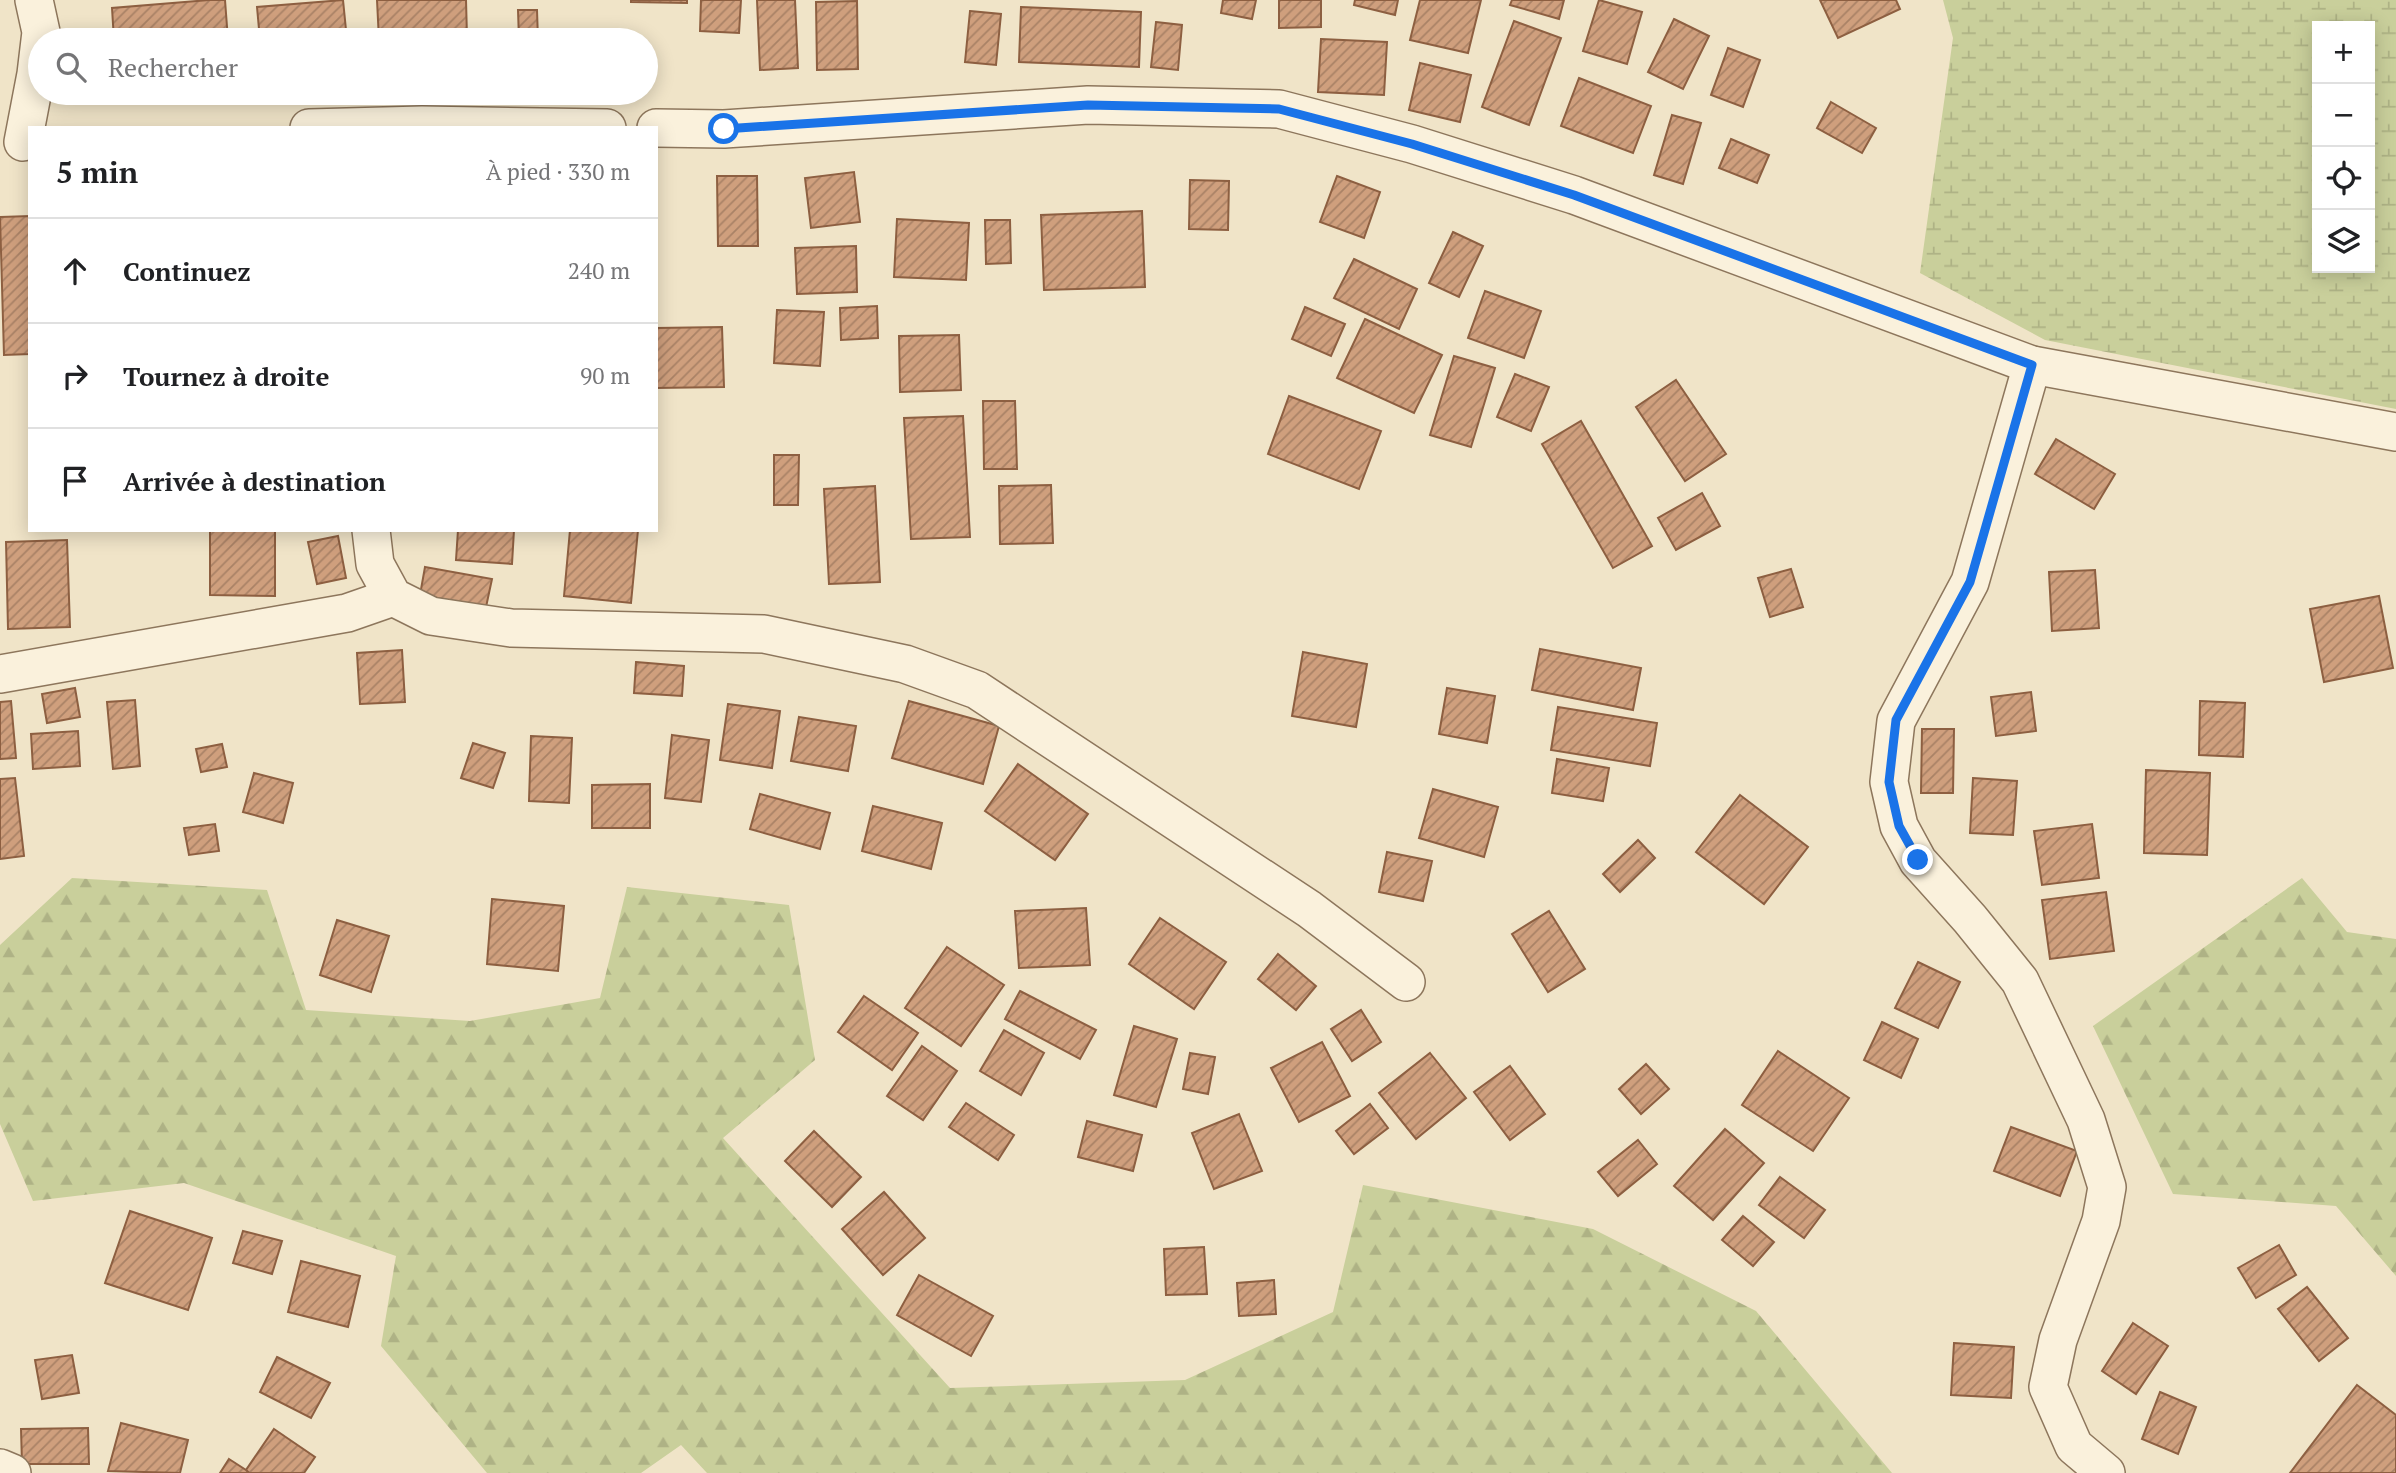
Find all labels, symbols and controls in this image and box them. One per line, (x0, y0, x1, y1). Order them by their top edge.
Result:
map controls (2312, 21, 2375, 273)
button: + (2312, 21, 2375, 84)
search box (28, 28, 658, 105)
icon: search (52, 48, 90, 86)
text: Rechercher (108, 50, 238, 84)
button: − (2312, 84, 2375, 147)
route start (708, 113, 739, 144)
button: locate (2312, 147, 2375, 210)
text: 5 min (56, 152, 138, 192)
text: À pied · 330 m (486, 156, 630, 187)
button: layers (2312, 210, 2375, 273)
icon: ahead (56, 252, 94, 290)
text: Continuez (123, 254, 251, 288)
text: 240 m (568, 255, 630, 286)
icon: right (56, 357, 94, 395)
text: Tournez à droite (123, 359, 329, 393)
text: 90 m (580, 360, 630, 391)
icon: arrive (56, 462, 94, 500)
text: Arrivée à destination (123, 464, 386, 498)
route end (1902, 844, 1933, 875)

